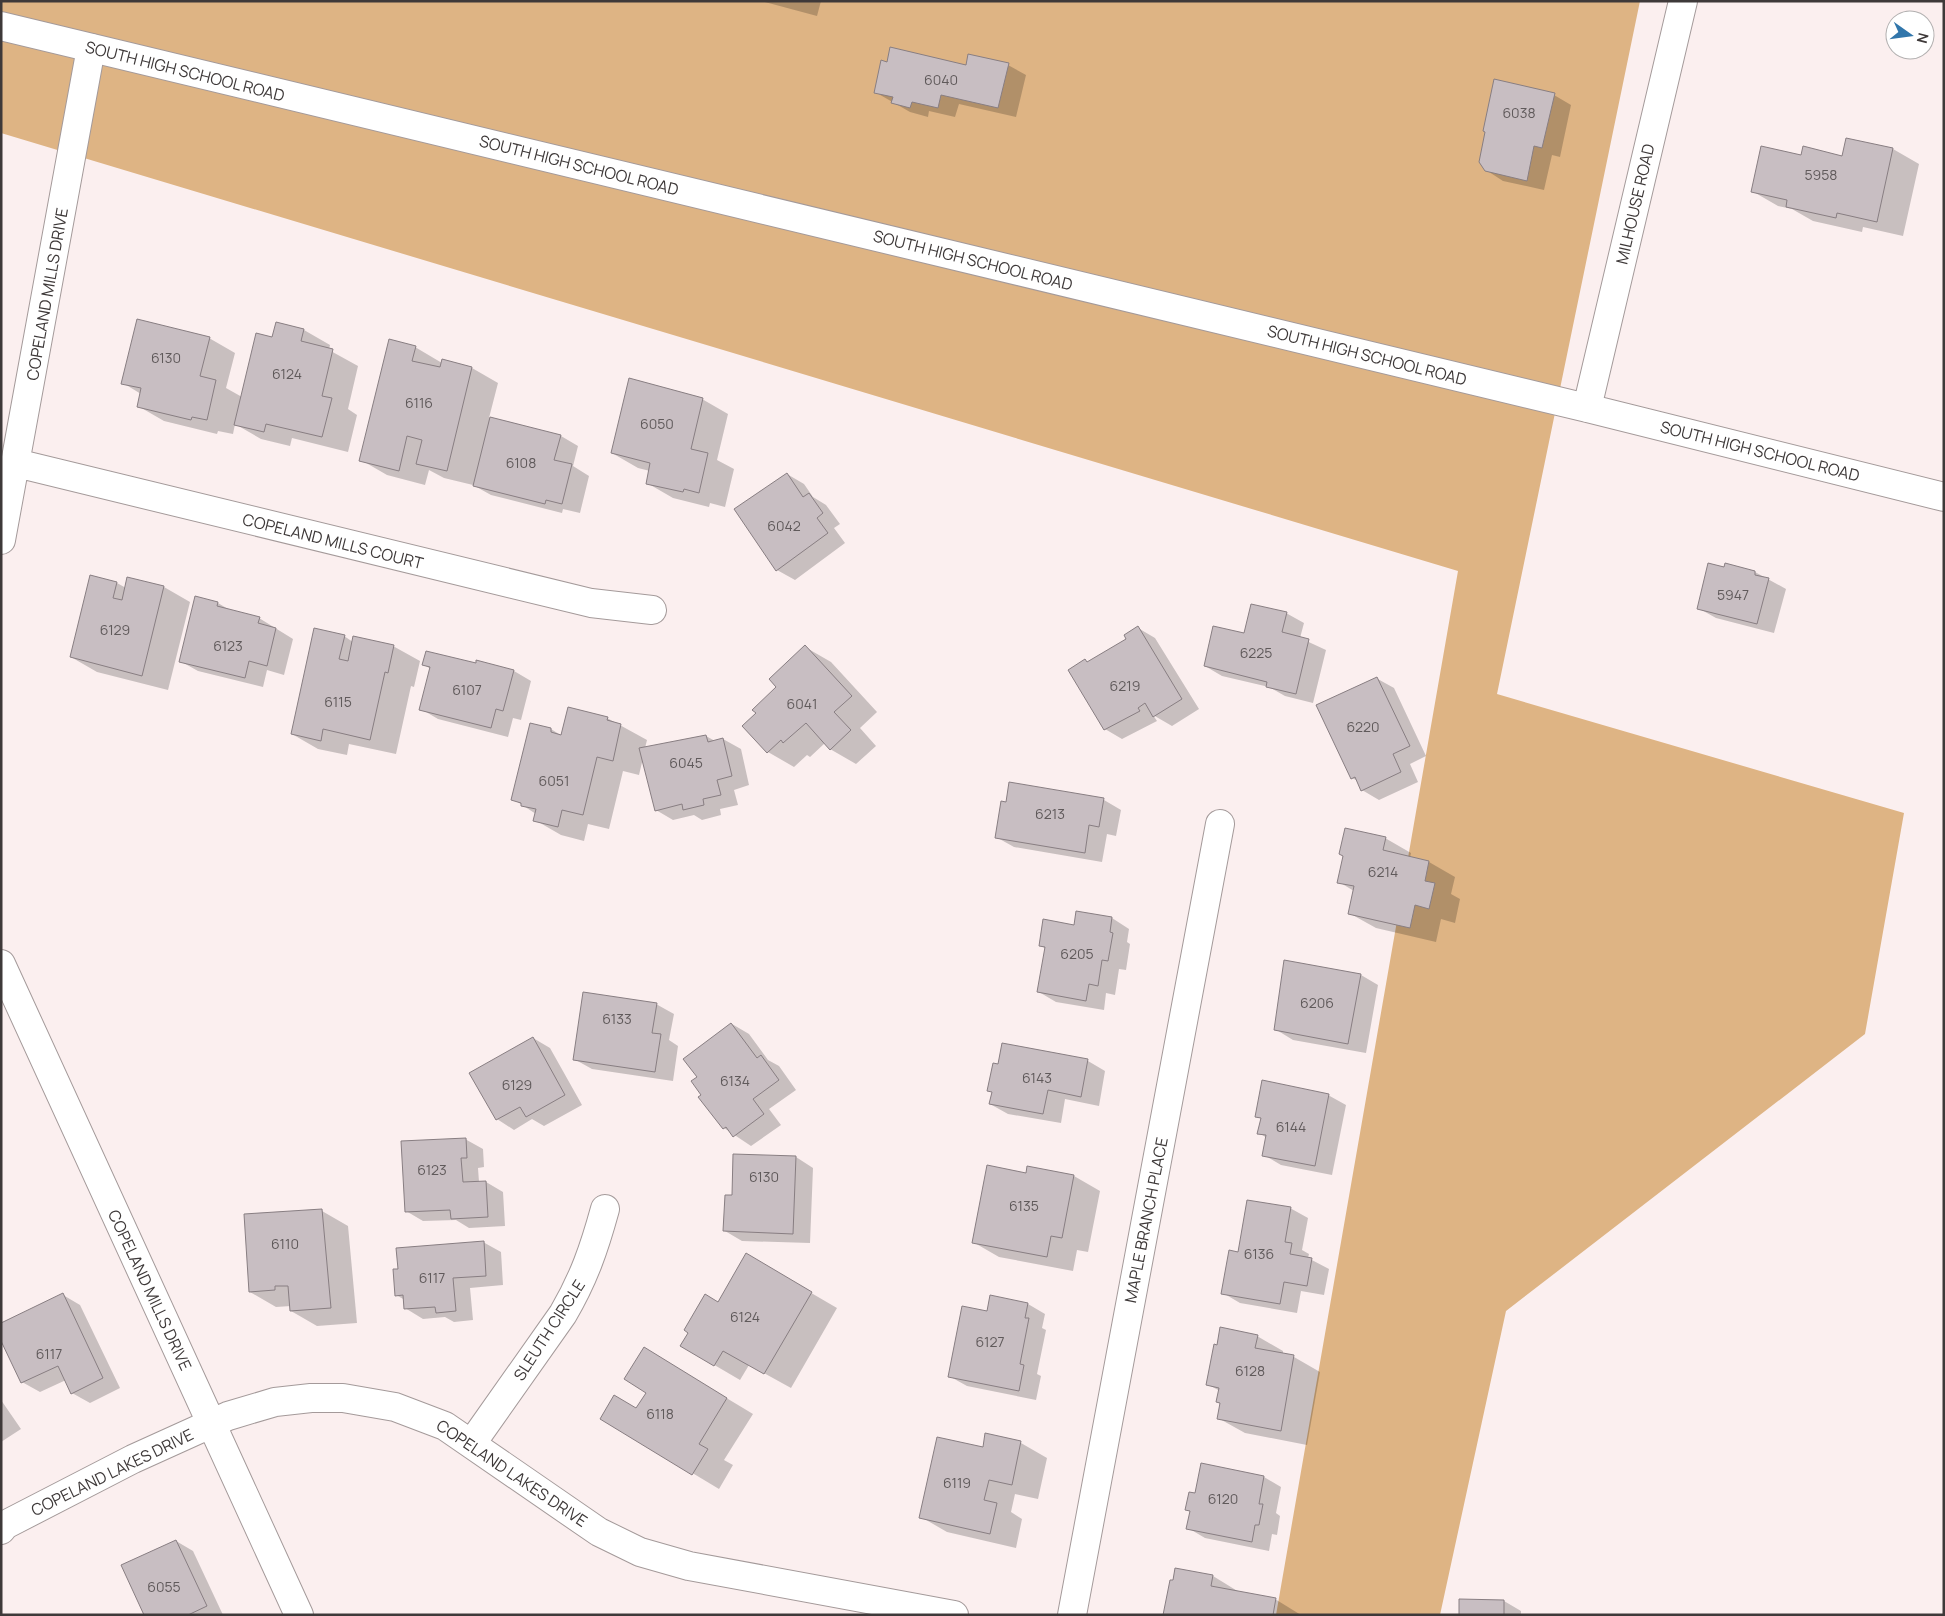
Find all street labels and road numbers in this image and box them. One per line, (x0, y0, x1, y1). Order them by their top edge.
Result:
street label: SOUTH HIGH SCHOOL ROAD (83, 36, 287, 106)
street label: SOUTH HIGH SCHOOL ROAD (477, 130, 681, 200)
street label: MILHOUSE ROAD (1610, 141, 1660, 266)
street label: COPELAND MILLS DRIVE (21, 206, 73, 382)
street label: SOUTH HIGH SCHOOL ROAD (871, 225, 1075, 295)
street label: SOUTH HIGH SCHOOL ROAD (1265, 320, 1469, 390)
street label: SOUTH HIGH SCHOOL ROAD (1658, 416, 1862, 486)
street label: COPELAND MILLS COURT (240, 508, 426, 574)
street label: MAPLE BRANCH PLACE (1119, 1135, 1173, 1305)
street label: COPELAND MILLS DRIVE (103, 1206, 197, 1374)
street label: SLEUTH CIRCLE (508, 1275, 590, 1385)
street label: COPELAND LAKES DRIVE (432, 1414, 592, 1532)
street label: COPELAND LAKES DRIVE (27, 1423, 197, 1521)

